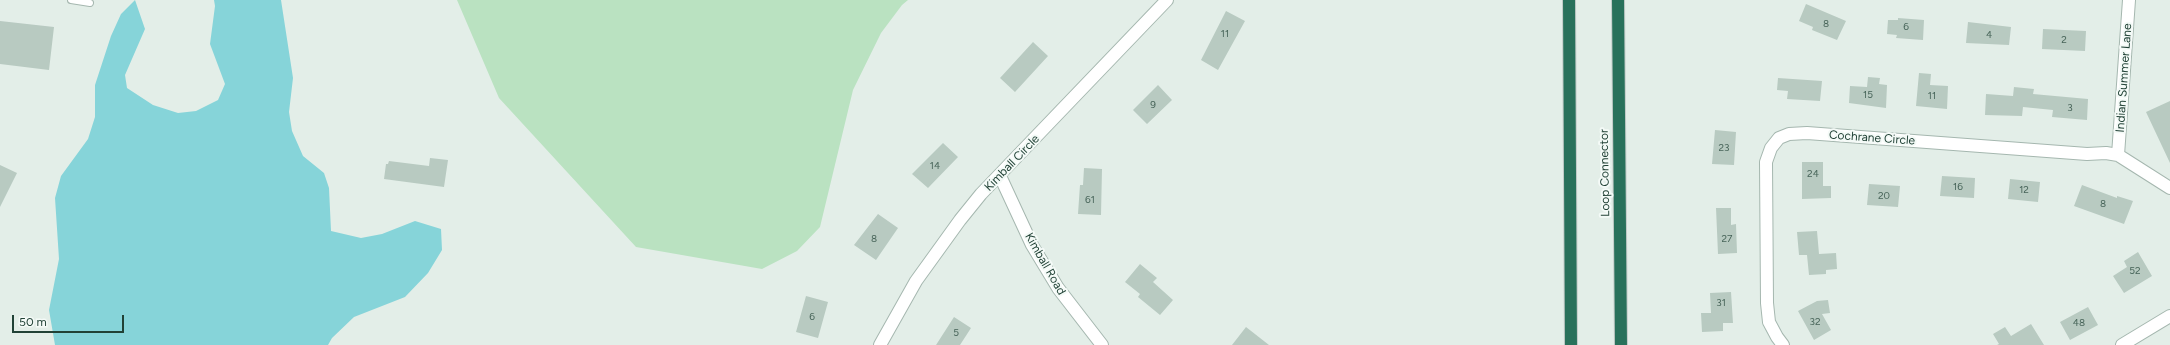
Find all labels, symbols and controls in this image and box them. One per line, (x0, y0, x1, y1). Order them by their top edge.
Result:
house number: 8 (1823, 18, 1829, 30)
house number: 6 (1903, 21, 1909, 33)
street label: Indian Summer Lane (2113, 23, 2135, 133)
house number: 11 (1221, 28, 1229, 40)
house number: 4 (1986, 29, 1992, 41)
house number: 2 (2061, 34, 2067, 46)
house number: 15 (1863, 89, 1873, 101)
house number: 11 (1928, 90, 1936, 102)
house number: 9 (1150, 99, 1156, 111)
house number: 3 (2067, 102, 2073, 114)
street label: Cochrane Circle (1828, 128, 1916, 148)
street label: Loop Connector (1597, 129, 1613, 217)
street label: Kimball Circle (982, 132, 1042, 194)
house number: 23 (1718, 142, 1730, 154)
house number: 14 (930, 160, 940, 172)
house number: 24 (1807, 168, 1819, 180)
house number: 16 (1953, 181, 1963, 193)
house number: 12 (2019, 184, 2029, 196)
house number: 20 (1878, 190, 1890, 202)
house number: 61 (1085, 194, 1095, 206)
house number: 8 (2100, 198, 2106, 210)
street label: Kimball Road (1021, 230, 1069, 298)
house number: 8 (871, 233, 877, 245)
house number: 27 (1722, 233, 1732, 245)
house number: 52 (2129, 265, 2141, 277)
house number: 31 (1716, 297, 1726, 309)
scale bar (14, 307, 126, 333)
house number: 6 (809, 311, 815, 323)
text: 50 m (19, 315, 47, 329)
house number: 32 (1809, 316, 1821, 328)
house number: 48 (2073, 317, 2085, 329)
house number: 5 (953, 327, 959, 339)

